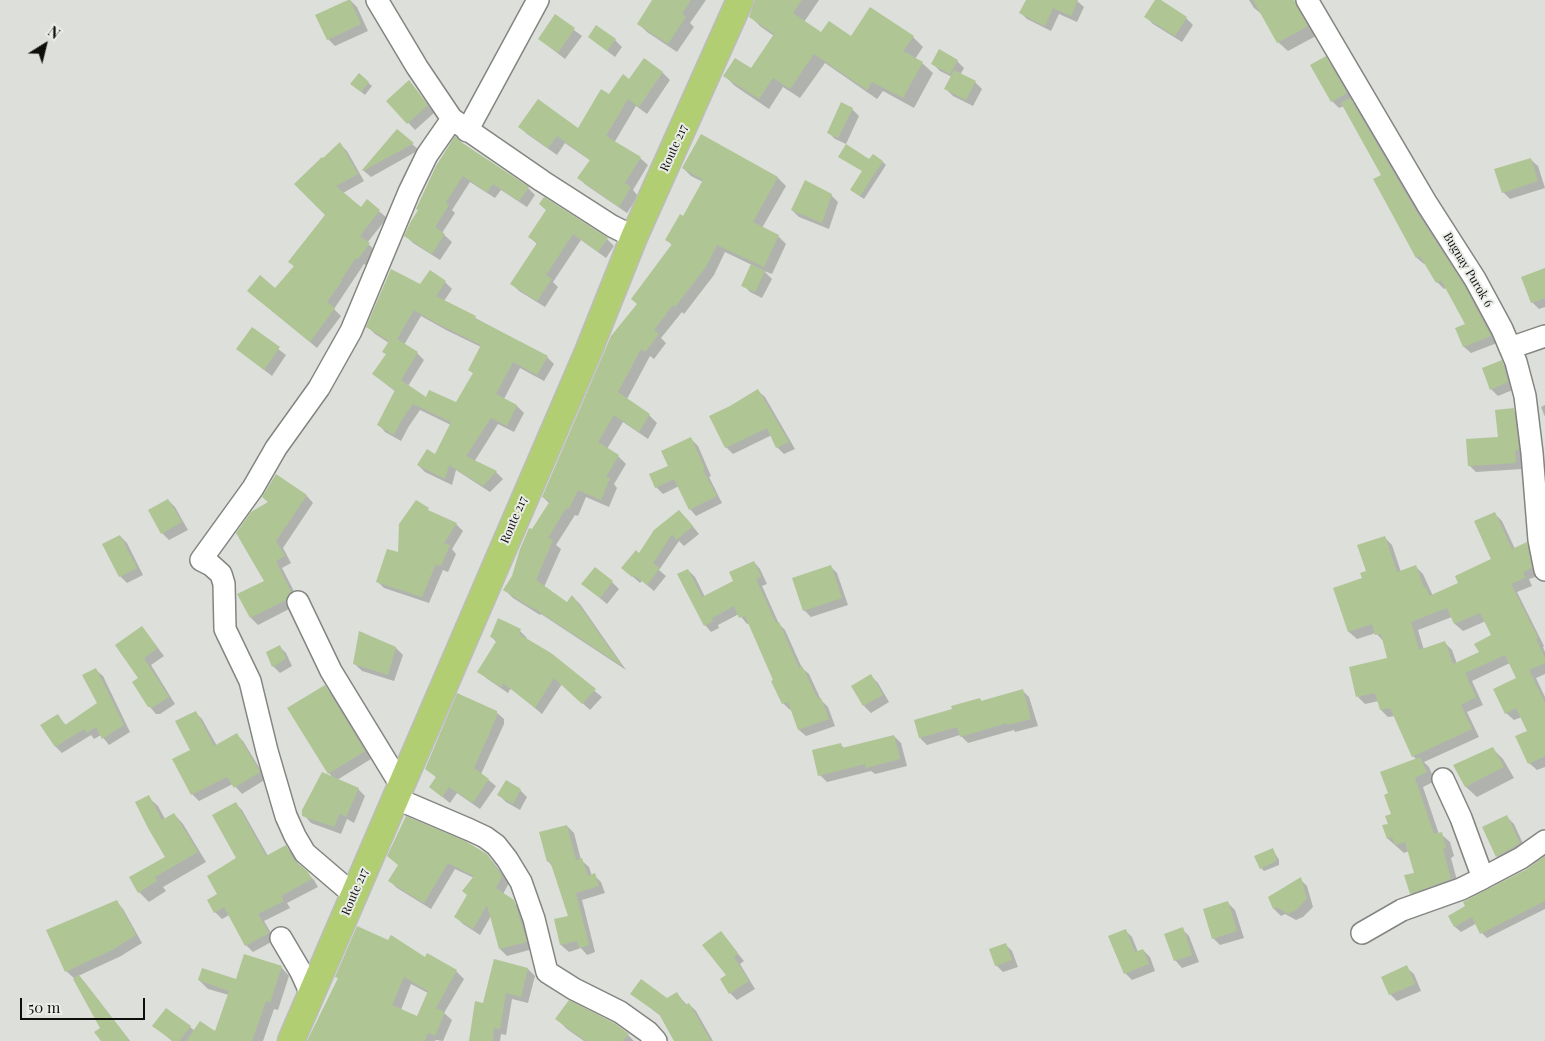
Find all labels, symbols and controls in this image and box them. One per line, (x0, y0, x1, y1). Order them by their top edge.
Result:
north arrow (20, 20, 70, 70)
text: N (44, 22, 64, 43)
street label: Route 217 (657, 122, 691, 174)
street label: Bugnay Purok 6 (1440, 230, 1496, 310)
street label: Route 217 (498, 494, 530, 546)
street label: Route 217 (339, 866, 371, 918)
scale bar (22, 988, 148, 1020)
text: 50 m (28, 997, 60, 1017)

